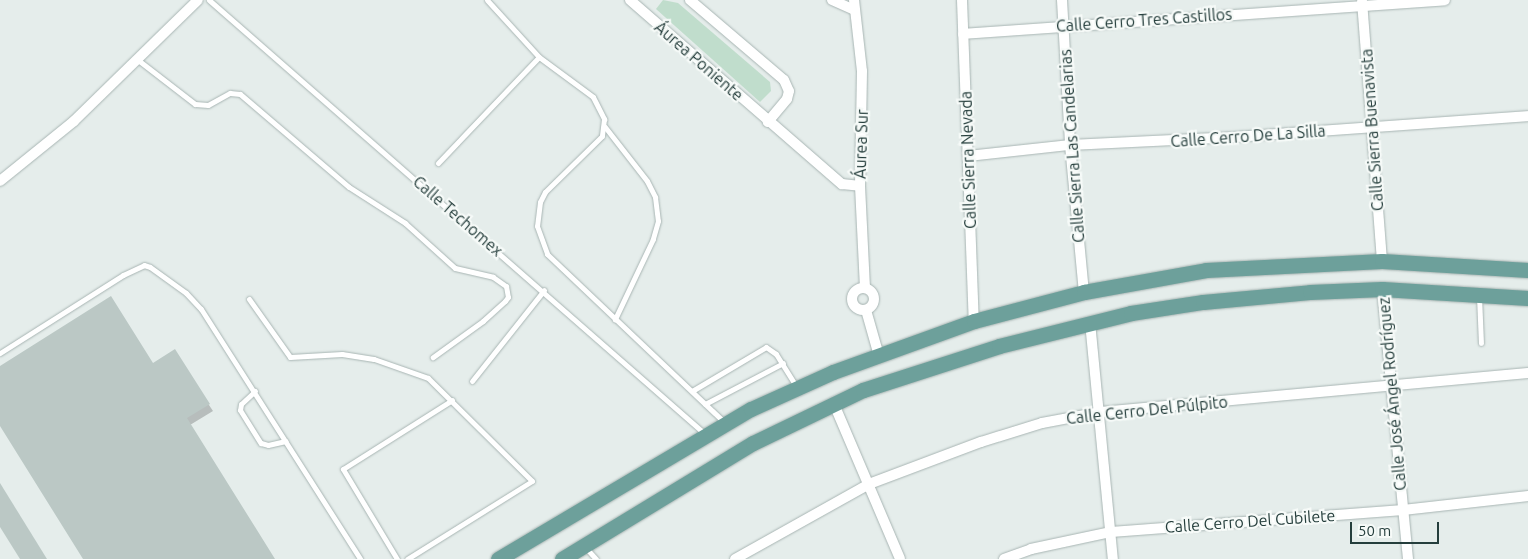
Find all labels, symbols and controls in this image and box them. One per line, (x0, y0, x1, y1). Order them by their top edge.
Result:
street label: Calle Cerro Tres Castillos (1055, 4, 1233, 36)
street label: Áurea Poniente (651, 17, 747, 105)
street label: Calle Sierra Buenavista (1357, 48, 1387, 212)
street label: Calle Sierra Las Candelarias (1056, 49, 1088, 243)
street label: Calle Sierra Nevada (956, 91, 980, 229)
street label: Áurea Sur (850, 109, 872, 179)
street label: Calle Cerro De La Silla (1170, 121, 1326, 151)
street label: Calle Techomex (409, 172, 507, 260)
street label: Calle José Ángel Rodríguez (1374, 296, 1410, 492)
street label: Calle Cerro Del Púlpito (1065, 392, 1229, 428)
street label: Calle Cerro Del Cubilete (1164, 505, 1336, 537)
scale bar (1353, 512, 1442, 544)
text: 50 m (1358, 522, 1391, 539)

